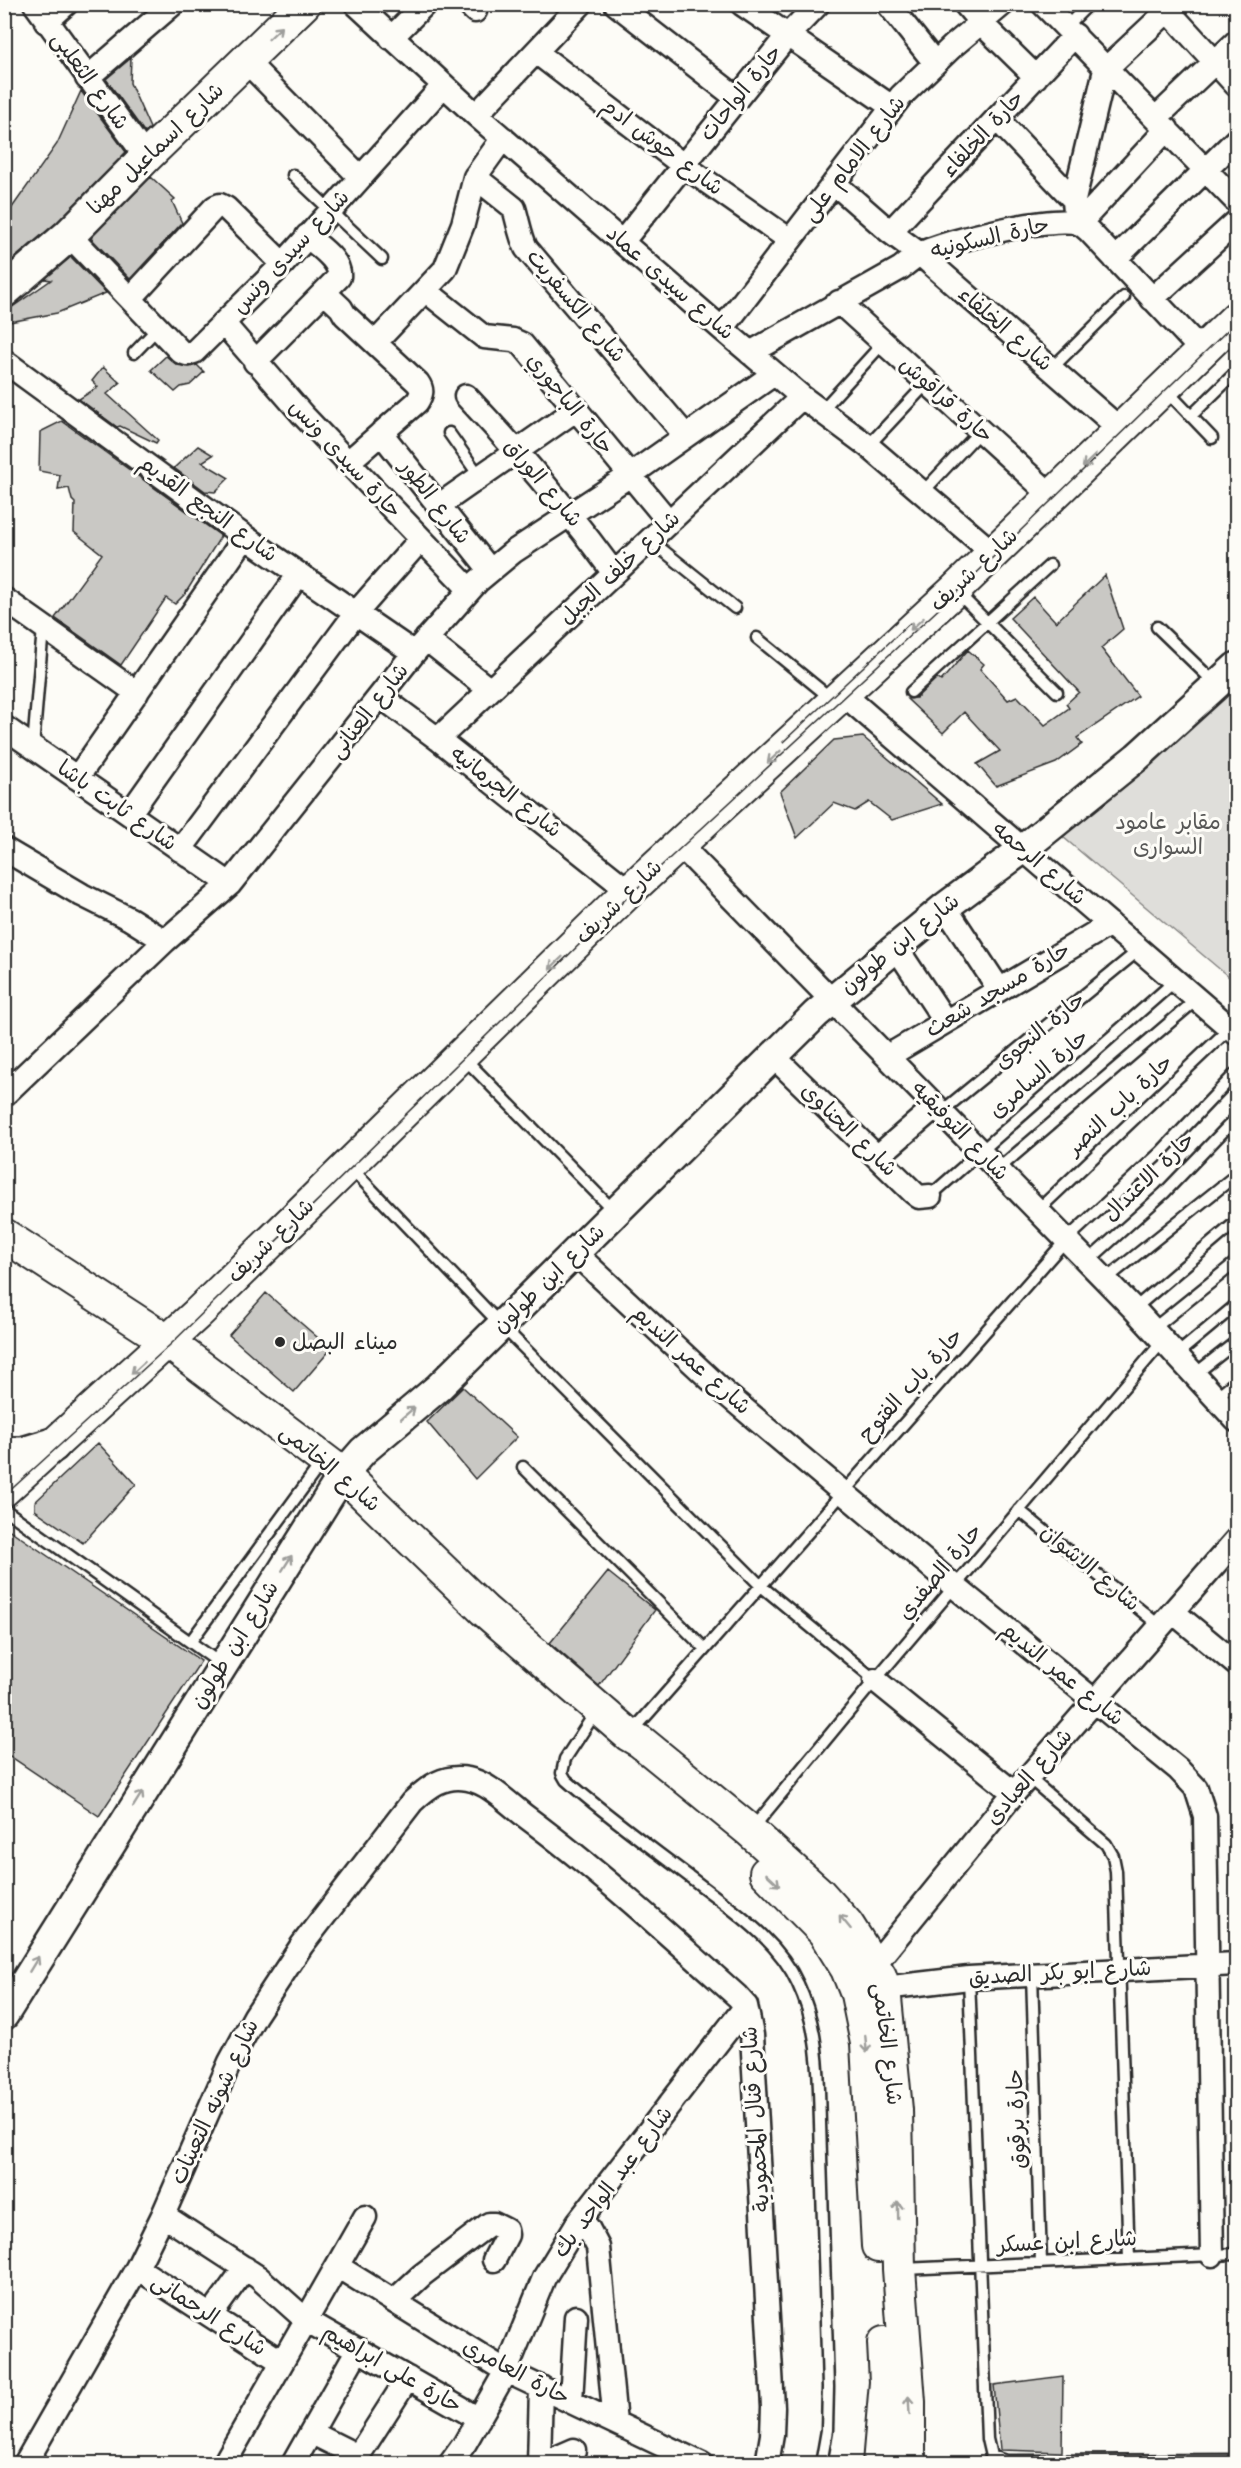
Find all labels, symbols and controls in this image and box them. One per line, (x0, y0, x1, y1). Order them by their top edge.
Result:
street label: شارع الثعلبى (44, 25, 136, 137)
one-way arrow (267, 26, 282, 41)
street label: حارة الواحات (692, 38, 790, 148)
street label: شارع اسماعيل مهنا (81, 76, 231, 222)
street label: حارة الخلفاء (934, 83, 1032, 185)
street label: شارع الامام على (795, 89, 913, 229)
street label: شارع حوش ادم (594, 91, 730, 204)
street label: شارع سيدى ونس (225, 183, 357, 321)
street label: حارة السكونيه (928, 209, 1052, 267)
street label: شارع سيدى عماد (599, 218, 741, 348)
street label: شارع الكسفريت (519, 242, 633, 370)
street label: شارع الخلفاء (951, 279, 1059, 379)
street label: حارة الباجوري (519, 346, 621, 462)
street label: حارة قراقوش (892, 349, 1000, 451)
street label: حارة سيدى ونس (281, 392, 409, 526)
street label: شارع الوراق (497, 432, 589, 534)
street label: شارع النجع القديم (132, 448, 284, 570)
street label: شارع الطور (391, 451, 478, 551)
one-way arrow (1081, 453, 1096, 468)
street label: شارع خلف الجبل (553, 504, 687, 632)
street label: شارع شريف (923, 521, 1025, 619)
one-way arrow (910, 617, 925, 631)
street label: شارع العنانى (322, 657, 416, 765)
street label: شارع الجرمانيه (444, 739, 568, 845)
one-way arrow (767, 749, 782, 764)
street label: شارع ثابت باشا (51, 753, 183, 859)
park label: مقابر عامود السوارى (1115, 807, 1221, 863)
street label: شارع الرحمه (985, 813, 1093, 913)
street label: شارع شريف (568, 852, 670, 952)
street label: شارع ابن طولون (834, 886, 966, 1002)
street label: حارة مسجد شعث (920, 934, 1076, 1046)
one-way arrow (549, 955, 564, 970)
street label: حارة النجوى (988, 985, 1092, 1077)
street label: حارة السامرى (982, 1022, 1096, 1126)
street label: حارة باب النصر (1058, 1047, 1180, 1164)
street label: شارع التوفيقيه (904, 1074, 1016, 1188)
street label: شارع الحناوى (794, 1076, 904, 1184)
street label: حارة الاعتدال (1096, 1125, 1202, 1229)
street label: شارع شريف (220, 1191, 322, 1291)
street label: شارع ابن طولون (486, 1217, 612, 1341)
street label: شارع عمر النديم (624, 1298, 758, 1422)
street label: حارة باب الفتوح (851, 1321, 971, 1449)
place label: ميناء البصل (292, 1327, 398, 1358)
marker: ميناء البصل (273, 1335, 287, 1349)
one-way arrow (131, 1361, 146, 1375)
one-way arrow (400, 1406, 415, 1420)
street label: شارع الخاتمى (273, 1417, 387, 1519)
street label: حارة الصفدي (890, 1517, 990, 1627)
street label: شارع الاشوان (1033, 1517, 1147, 1619)
one-way arrow (281, 1555, 293, 1572)
street label: شارع ابن طولون (183, 1575, 287, 1715)
street label: شارع عمر النديم (994, 1614, 1130, 1734)
street label: شارع العبادى (978, 1722, 1080, 1832)
one-way arrow (133, 1791, 145, 1808)
one-way arrow (765, 1873, 780, 1887)
one-way arrow (839, 1914, 852, 1930)
street label: شارع ابو بكر الصديق (968, 1953, 1152, 1993)
one-way arrow (29, 1956, 41, 1973)
street label: شارع الخاتمى (864, 1981, 910, 2107)
street label: شارع شونه التعينات (163, 2014, 267, 2190)
street label: شارع قنال المحمودية (734, 2025, 778, 2213)
one-way arrow (861, 2034, 872, 2054)
street label: حارة برقوق (1000, 2068, 1034, 2170)
street label: شارع عبد الواحد بك (546, 2100, 680, 2264)
one-way arrow (892, 2201, 904, 2221)
street label: شارع ابن عسكر (994, 2223, 1138, 2261)
street label: شارع الرحمانى (145, 2266, 273, 2364)
street label: حارة على ابراهيم (317, 2317, 467, 2421)
street label: حارة العامرى (457, 2331, 575, 2413)
one-way arrow (903, 2396, 915, 2416)

